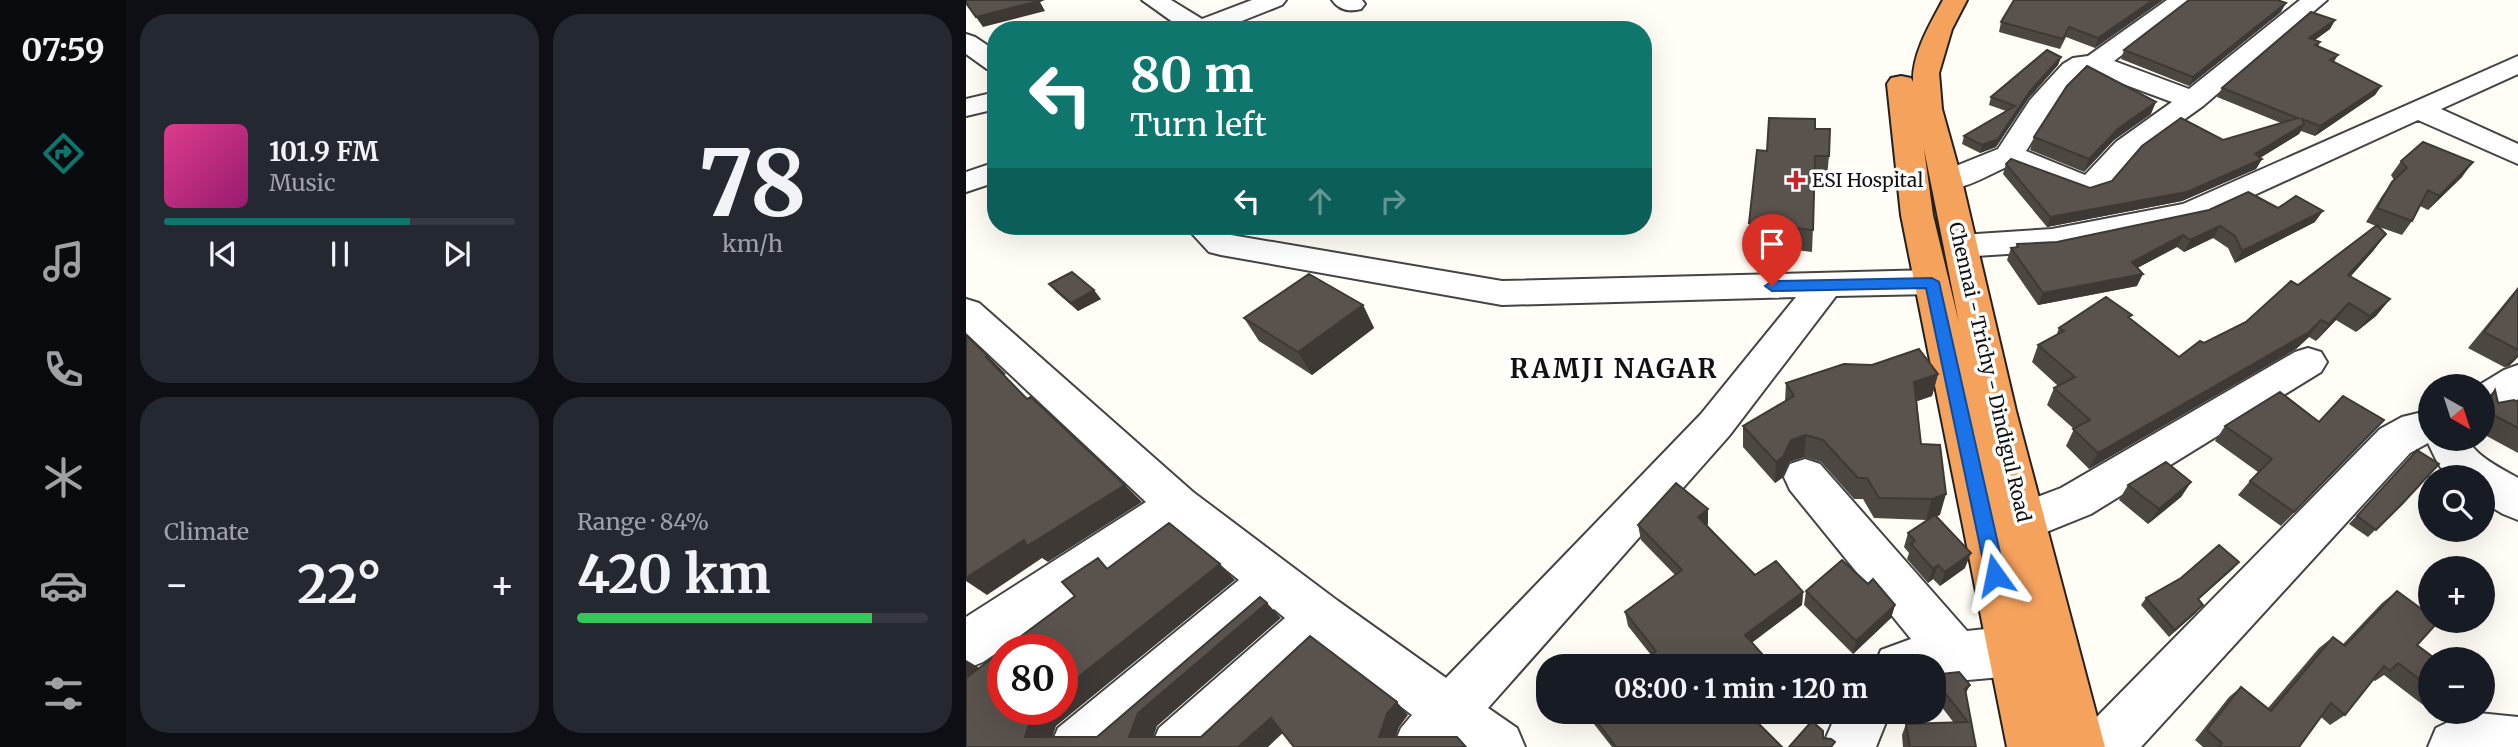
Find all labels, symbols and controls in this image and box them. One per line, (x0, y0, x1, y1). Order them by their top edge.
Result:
text: 07:59 (21, 30, 105, 70)
text: 80 m (1130, 44, 1253, 105)
icon: left (1015, 49, 1106, 140)
text: Turn left (1130, 105, 1267, 145)
text: 78 (698, 126, 807, 241)
icon: directions (39, 129, 88, 178)
text: 101.9 FM (269, 135, 379, 168)
text: Music (269, 168, 336, 197)
place label: ESI Hospital (1812, 168, 1923, 192)
marker: ESI Hospital (1786, 170, 1806, 190)
icon: left (1228, 182, 1266, 220)
icon: ahead (1301, 182, 1339, 220)
icon: right (1374, 182, 1412, 220)
pin (1742, 214, 1802, 286)
street label: Chennai - Trichy - Dindigul Road (1944, 220, 2036, 524)
icon: arrive (1753, 225, 1791, 263)
text: km/h (722, 229, 783, 258)
icon: previous (204, 235, 242, 273)
icon: pause (321, 235, 359, 273)
icon: next (438, 235, 476, 273)
icon: music (39, 237, 88, 286)
icon: phone (39, 345, 88, 394)
district label: RAMJI NAGAR (1510, 352, 1718, 385)
north arrow (2418, 374, 2496, 452)
map controls (2418, 374, 2495, 724)
icon: climate (39, 453, 88, 502)
button: search (2418, 465, 2495, 542)
text: Range · 84% (577, 507, 709, 536)
text: Climate (164, 517, 249, 546)
position arrow (1958, 538, 2032, 612)
text: 420 km (577, 542, 771, 607)
text: 22° (297, 552, 382, 617)
button: + (2418, 556, 2495, 633)
icon: car (39, 561, 88, 610)
text: − (164, 561, 189, 608)
text: + (490, 561, 515, 608)
speed limit sign: 80 (987, 634, 1078, 725)
button: − (2418, 647, 2495, 724)
icon: filters (39, 669, 88, 718)
text: 08:00 · 1 min · 120 m (1614, 672, 1868, 705)

